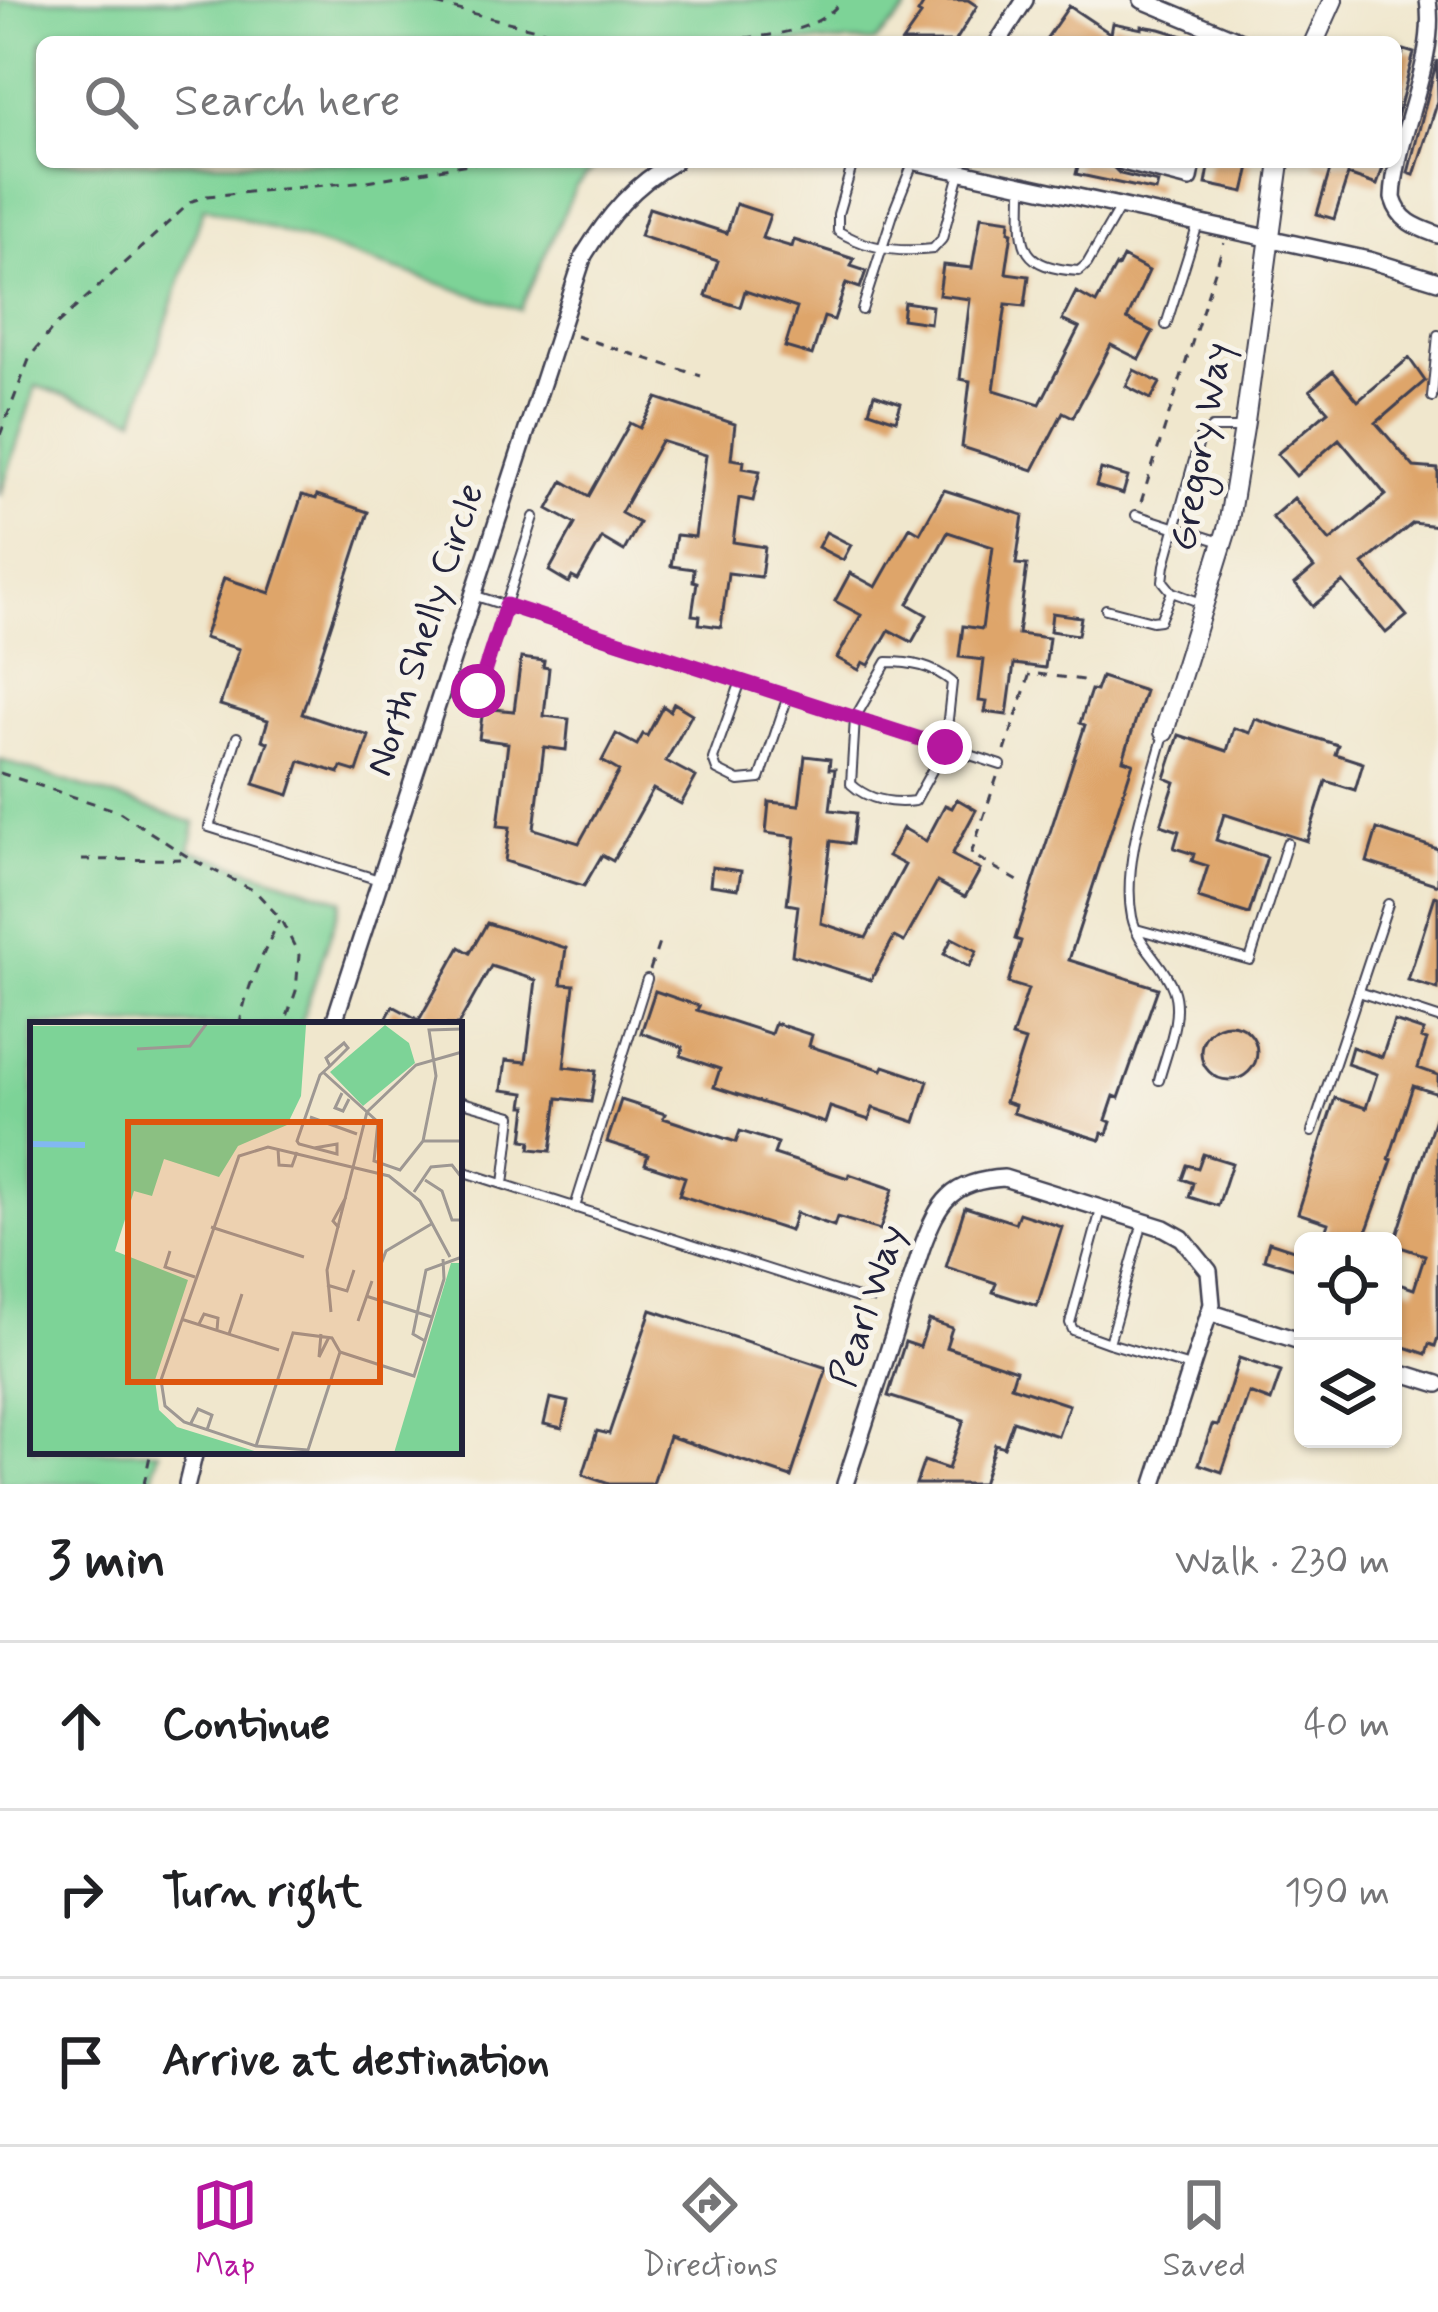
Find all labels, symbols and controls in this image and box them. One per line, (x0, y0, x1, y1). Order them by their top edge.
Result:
search box (36, 36, 1402, 168)
icon: search (78, 69, 144, 135)
text: Search here (174, 73, 401, 132)
street label: Gregory Way (1159, 339, 1248, 556)
street label: North Shelly Circle (355, 477, 497, 783)
route start (451, 664, 505, 718)
route end (918, 720, 972, 774)
inset map (30, 1022, 462, 1454)
street label: Pearl Way (819, 1218, 919, 1394)
map controls (1294, 1232, 1402, 1448)
button: locate (1294, 1232, 1402, 1340)
button: layers (1294, 1340, 1402, 1448)
text: 3 min (48, 1529, 166, 1595)
text: Walk · 230 m (1175, 1537, 1390, 1588)
icon: ahead (48, 1693, 114, 1759)
text: Continue (162, 1696, 330, 1755)
text: 40 m (1303, 1700, 1390, 1751)
icon: right (48, 1861, 114, 1927)
text: Turn right (162, 1864, 362, 1923)
text: 190 m (1284, 1868, 1390, 1919)
icon: arrive (48, 2029, 114, 2095)
text: Arrive at destination (162, 2032, 550, 2091)
tab: Map (192, 2172, 258, 2288)
tab: Directions (642, 2172, 778, 2288)
tab: Saved (1162, 2172, 1246, 2288)

